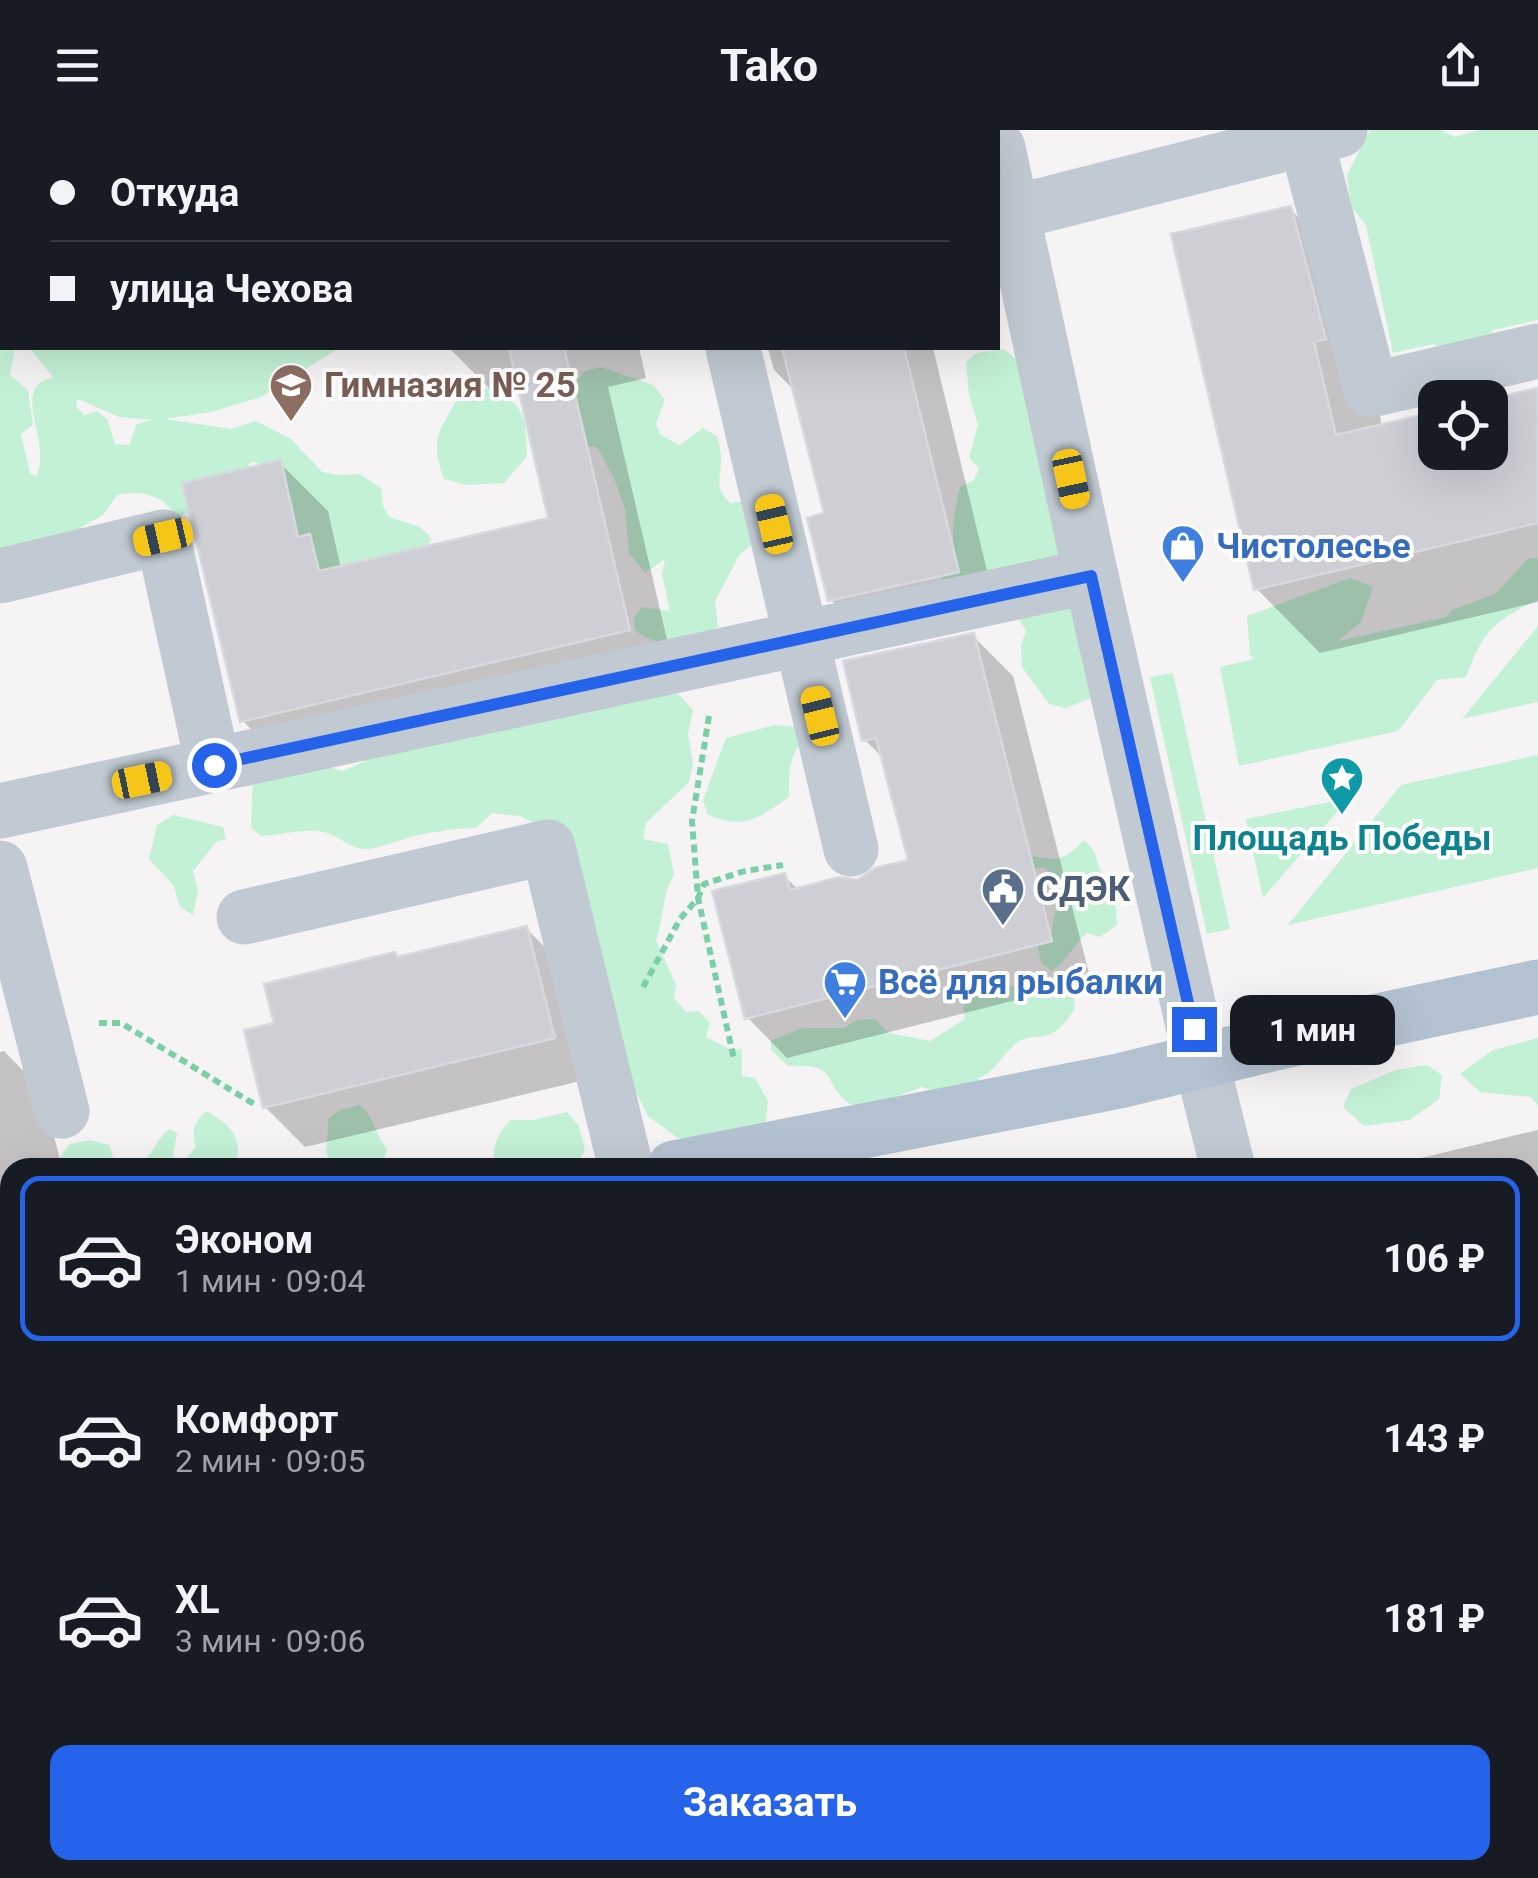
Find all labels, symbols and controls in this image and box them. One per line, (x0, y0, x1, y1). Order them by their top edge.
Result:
icon: menu (50, 38, 105, 93)
icon: share (1433, 38, 1488, 93)
text: Tako (720, 39, 818, 92)
text: Откуда (110, 171, 239, 215)
text: улица Чехова (110, 267, 353, 311)
school or university icon: Гимназия № 25 (268, 362, 314, 423)
place label: Гимназия № 25 (324, 365, 576, 406)
map controls (1418, 380, 1508, 470)
button: locate (1418, 380, 1508, 470)
car (1050, 447, 1092, 511)
car (753, 491, 795, 557)
car (130, 516, 196, 558)
shop icon: Чистолесье (1160, 523, 1206, 584)
place label: Чистолесье (1216, 526, 1411, 567)
car (798, 683, 842, 749)
route start (192, 743, 237, 788)
place icon: Площадь Победы (1319, 755, 1365, 816)
car (110, 759, 174, 801)
place label: Площадь Победы (1192, 818, 1492, 859)
public building icon: СДЭК (980, 866, 1026, 927)
place label: СДЭК (1036, 869, 1131, 910)
supermarket icon: Всё для рыбалки (822, 959, 868, 1020)
place label: Всё для рыбалки (878, 962, 1163, 1003)
callout: 1 мин (1229, 994, 1394, 1064)
route end (1172, 1007, 1217, 1052)
text: 1 мин (1269, 1011, 1356, 1049)
icon: car (55, 1214, 145, 1304)
text: Эконом (175, 1218, 313, 1262)
text: 106 ₽ (1383, 1237, 1485, 1281)
text: 1 мин · 09:04 (175, 1262, 366, 1300)
icon: car (55, 1394, 145, 1484)
text: Комфорт (175, 1398, 338, 1442)
text: 143 ₽ (1383, 1417, 1485, 1461)
text: 2 мин · 09:05 (175, 1442, 366, 1480)
icon: car (55, 1574, 145, 1664)
text: XL (175, 1578, 220, 1622)
text: 181 ₽ (1383, 1597, 1485, 1641)
text: 3 мин · 09:06 (175, 1622, 366, 1660)
button: Заказать (50, 1745, 1490, 1860)

